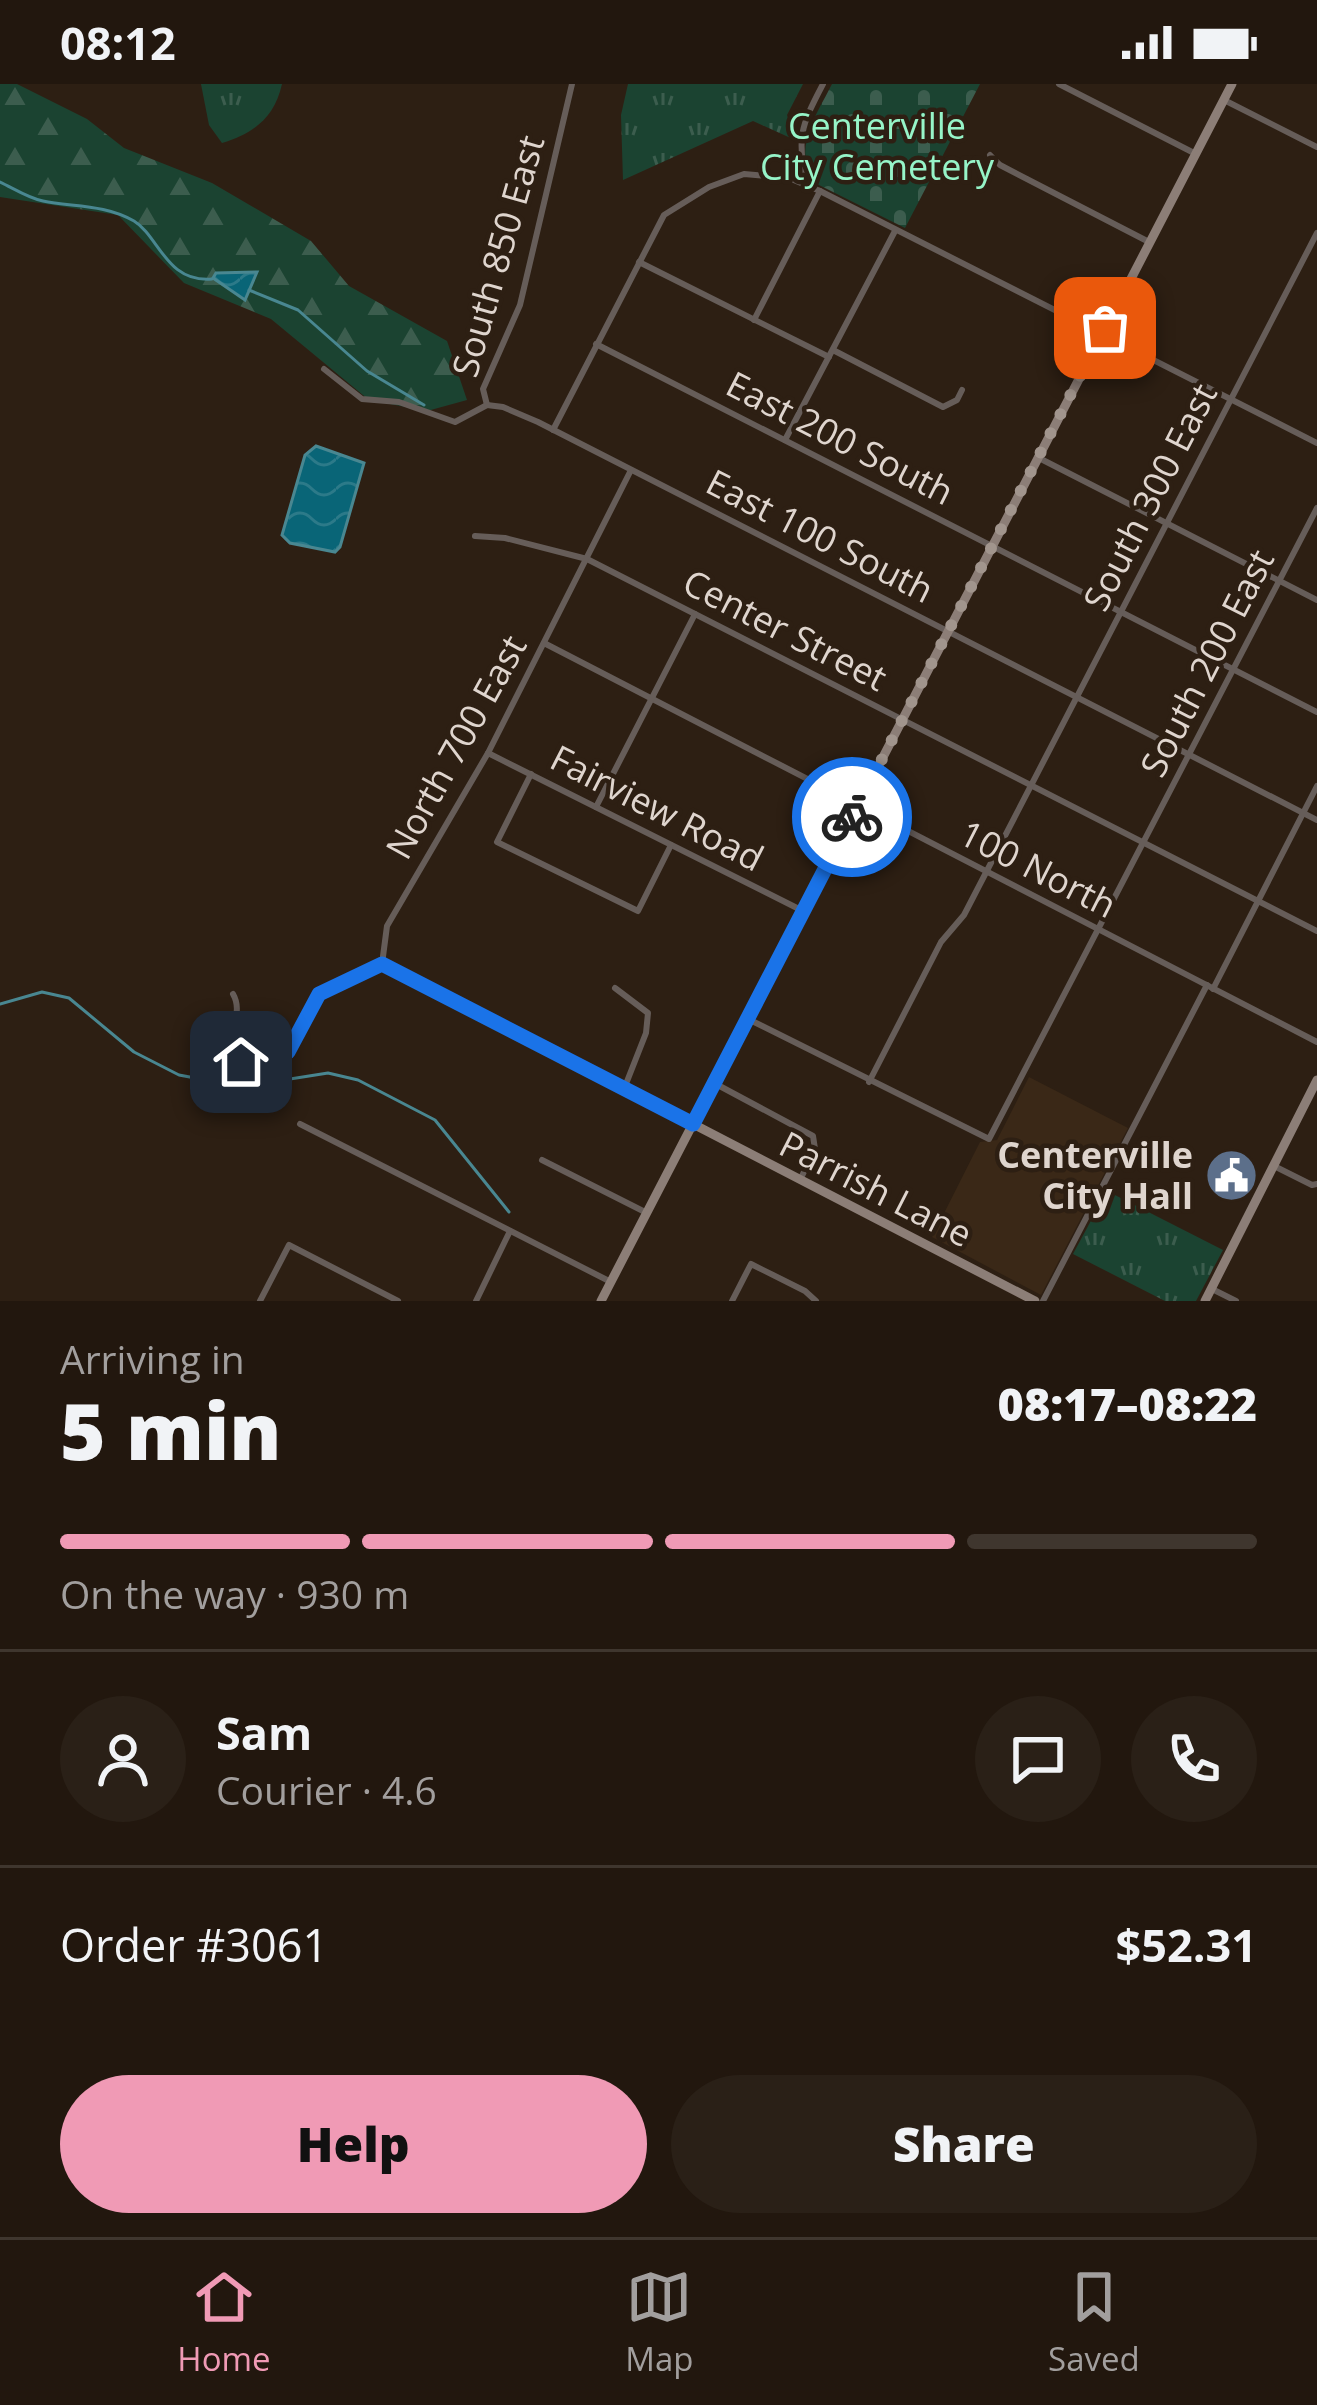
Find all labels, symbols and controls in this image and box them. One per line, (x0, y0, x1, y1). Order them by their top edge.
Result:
text: 08:12 (60, 12, 176, 73)
park label: Centerville City Cemetery (760, 101, 995, 191)
street label: South 850 East (440, 130, 555, 382)
pin (1054, 277, 1156, 379)
icon: bag (1072, 295, 1138, 361)
street label: East 200 South (718, 359, 962, 516)
street label: South 300 East (1071, 375, 1228, 619)
street label: East 100 South (698, 457, 942, 614)
street label: South 200 East (1128, 541, 1285, 785)
street label: Center Street (675, 557, 896, 702)
street label: North 700 East (374, 626, 537, 867)
street label: Fairview Road (542, 733, 772, 882)
courier (792, 757, 912, 877)
icon: bike (819, 784, 885, 850)
street label: 100 North (952, 808, 1125, 929)
pin (190, 1011, 292, 1113)
icon: home (208, 1029, 274, 1095)
street label: Parrish Lane (772, 1119, 981, 1258)
place label: Centerville City Hall (997, 1130, 1193, 1220)
public building icon: Centerville City Hall (1204, 1148, 1260, 1204)
text: Arriving in (60, 1332, 245, 1385)
text: 08:17–08:22 (998, 1373, 1257, 1434)
text: 5 min (60, 1377, 282, 1483)
text: On the way · 930 m (60, 1567, 409, 1620)
button: person (60, 1696, 186, 1822)
button: chat (975, 1696, 1101, 1822)
button: phone (1131, 1696, 1257, 1822)
text: Sam (216, 1702, 312, 1763)
text: Courier · 4.6 (216, 1763, 437, 1816)
text: Order #3061 (60, 1914, 328, 1975)
text: $52.31 (1116, 1914, 1257, 1975)
button: Help (60, 2075, 647, 2213)
button: Share (671, 2075, 1257, 2213)
tab: Home (177, 2264, 271, 2381)
tab: Map (625, 2264, 693, 2381)
tab: Saved (1048, 2264, 1140, 2381)

